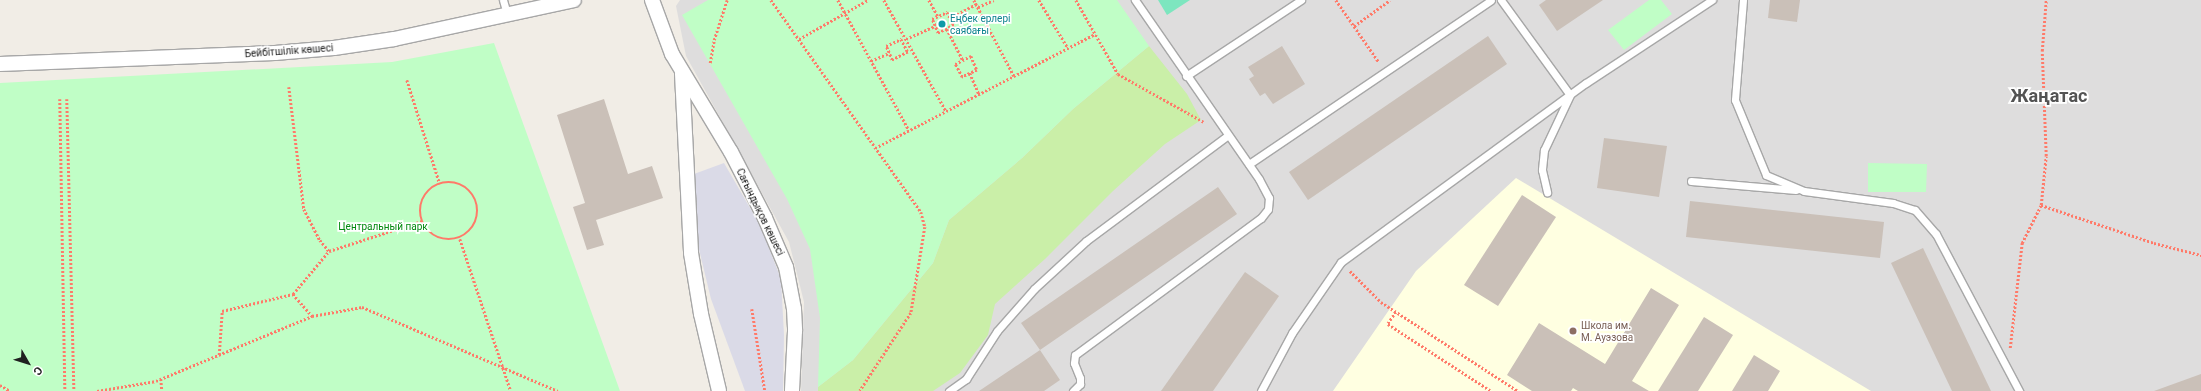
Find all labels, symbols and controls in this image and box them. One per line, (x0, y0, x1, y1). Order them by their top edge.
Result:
place label: Еңбек ерлері саябағы (950, 12, 1010, 36)
marker: Еңбек ерлері саябағы (937, 19, 947, 29)
street label: Бейбітшілік көшесі (244, 42, 334, 60)
district label: Жаңатас (2011, 85, 2087, 107)
street label: Сағындықов көшесі (734, 167, 786, 257)
park label: Центральный парк (338, 221, 428, 233)
place label: Школа им. М. Ауэзова (1581, 319, 1633, 342)
marker: Школа им. М. Ауэзова (1568, 326, 1578, 336)
north arrow (8, 343, 48, 383)
text: С (30, 364, 45, 378)

